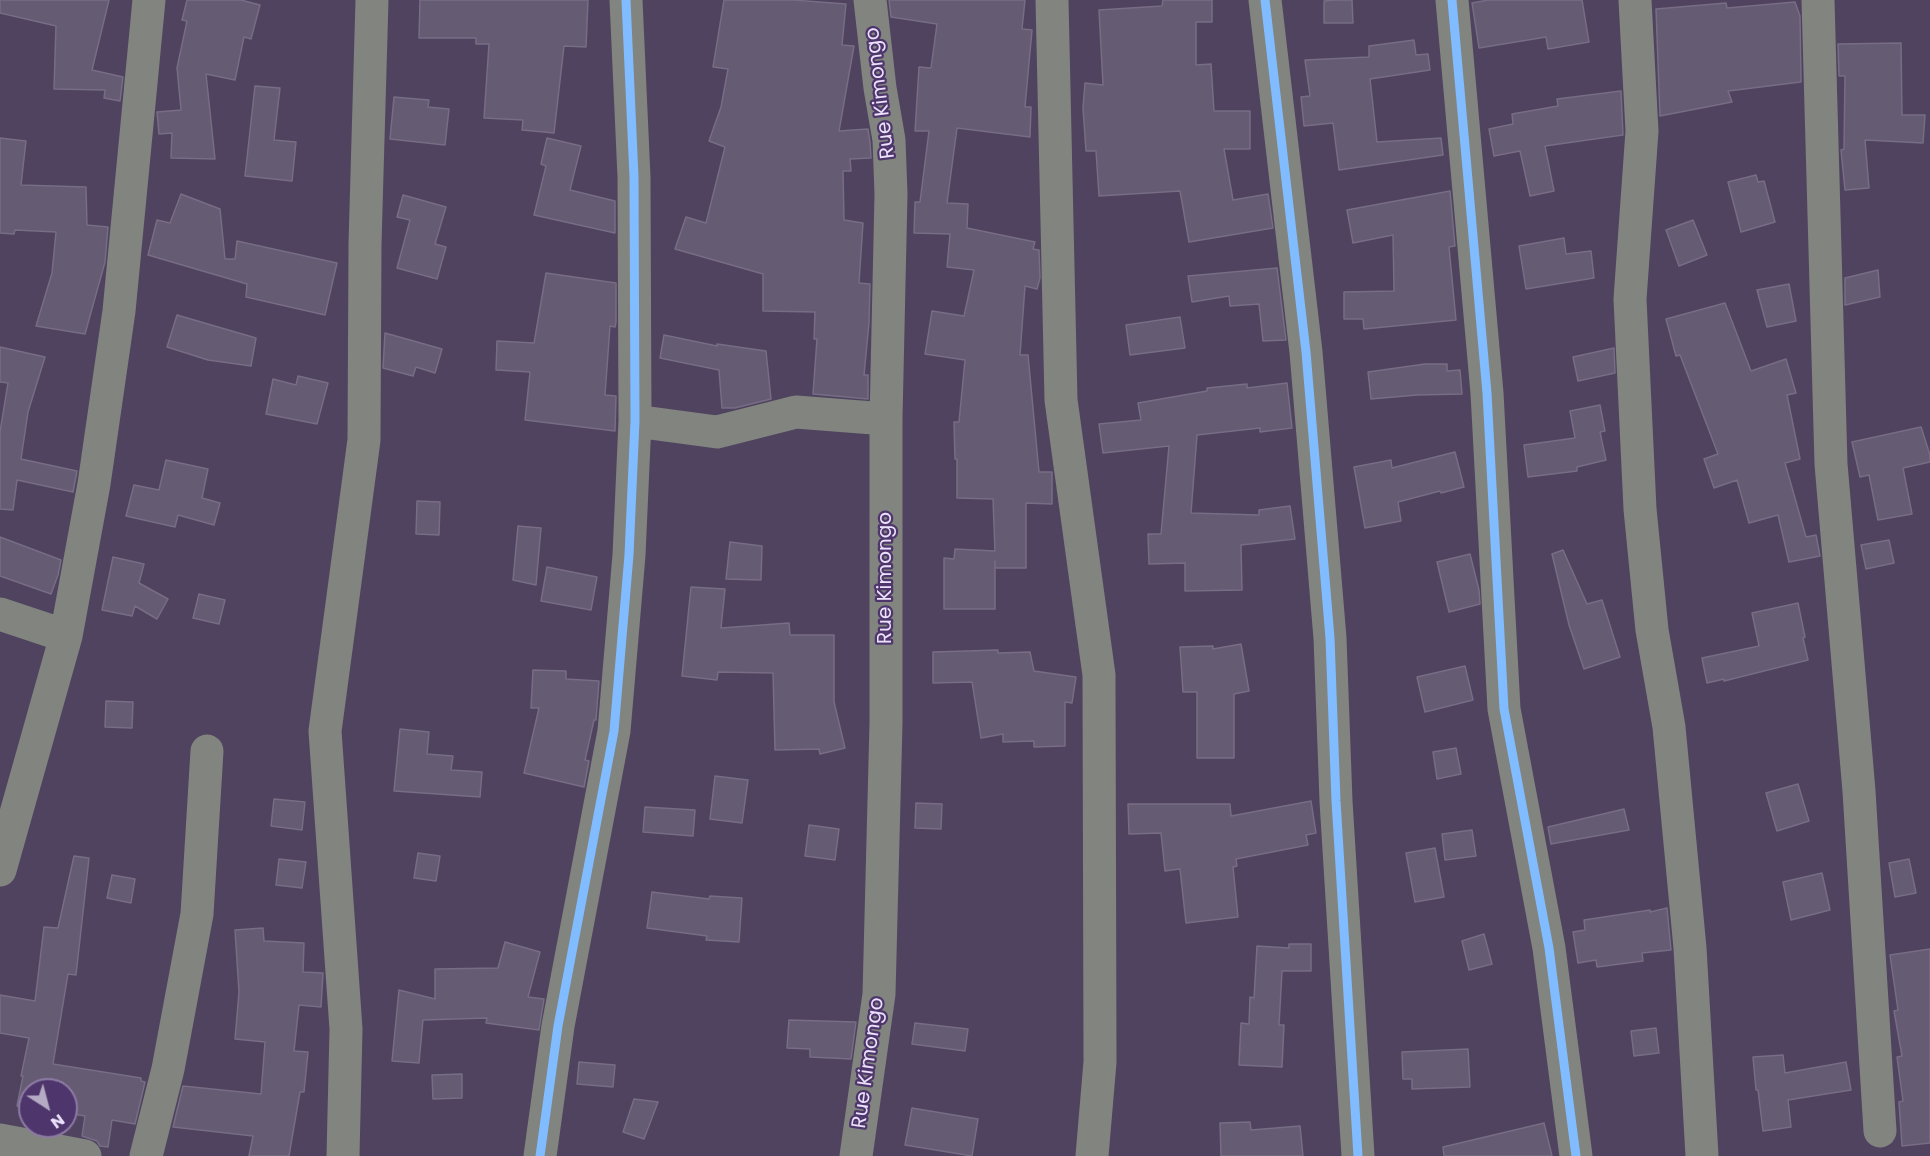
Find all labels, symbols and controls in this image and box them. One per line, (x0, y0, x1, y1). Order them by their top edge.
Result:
street label: Rue Kimongo (861, 26, 901, 160)
street label: Rue Kimongo (874, 512, 898, 644)
street label: Rue Kimongo (848, 996, 890, 1130)
north arrow (18, 1078, 78, 1138)
text: N (46, 1109, 69, 1134)

